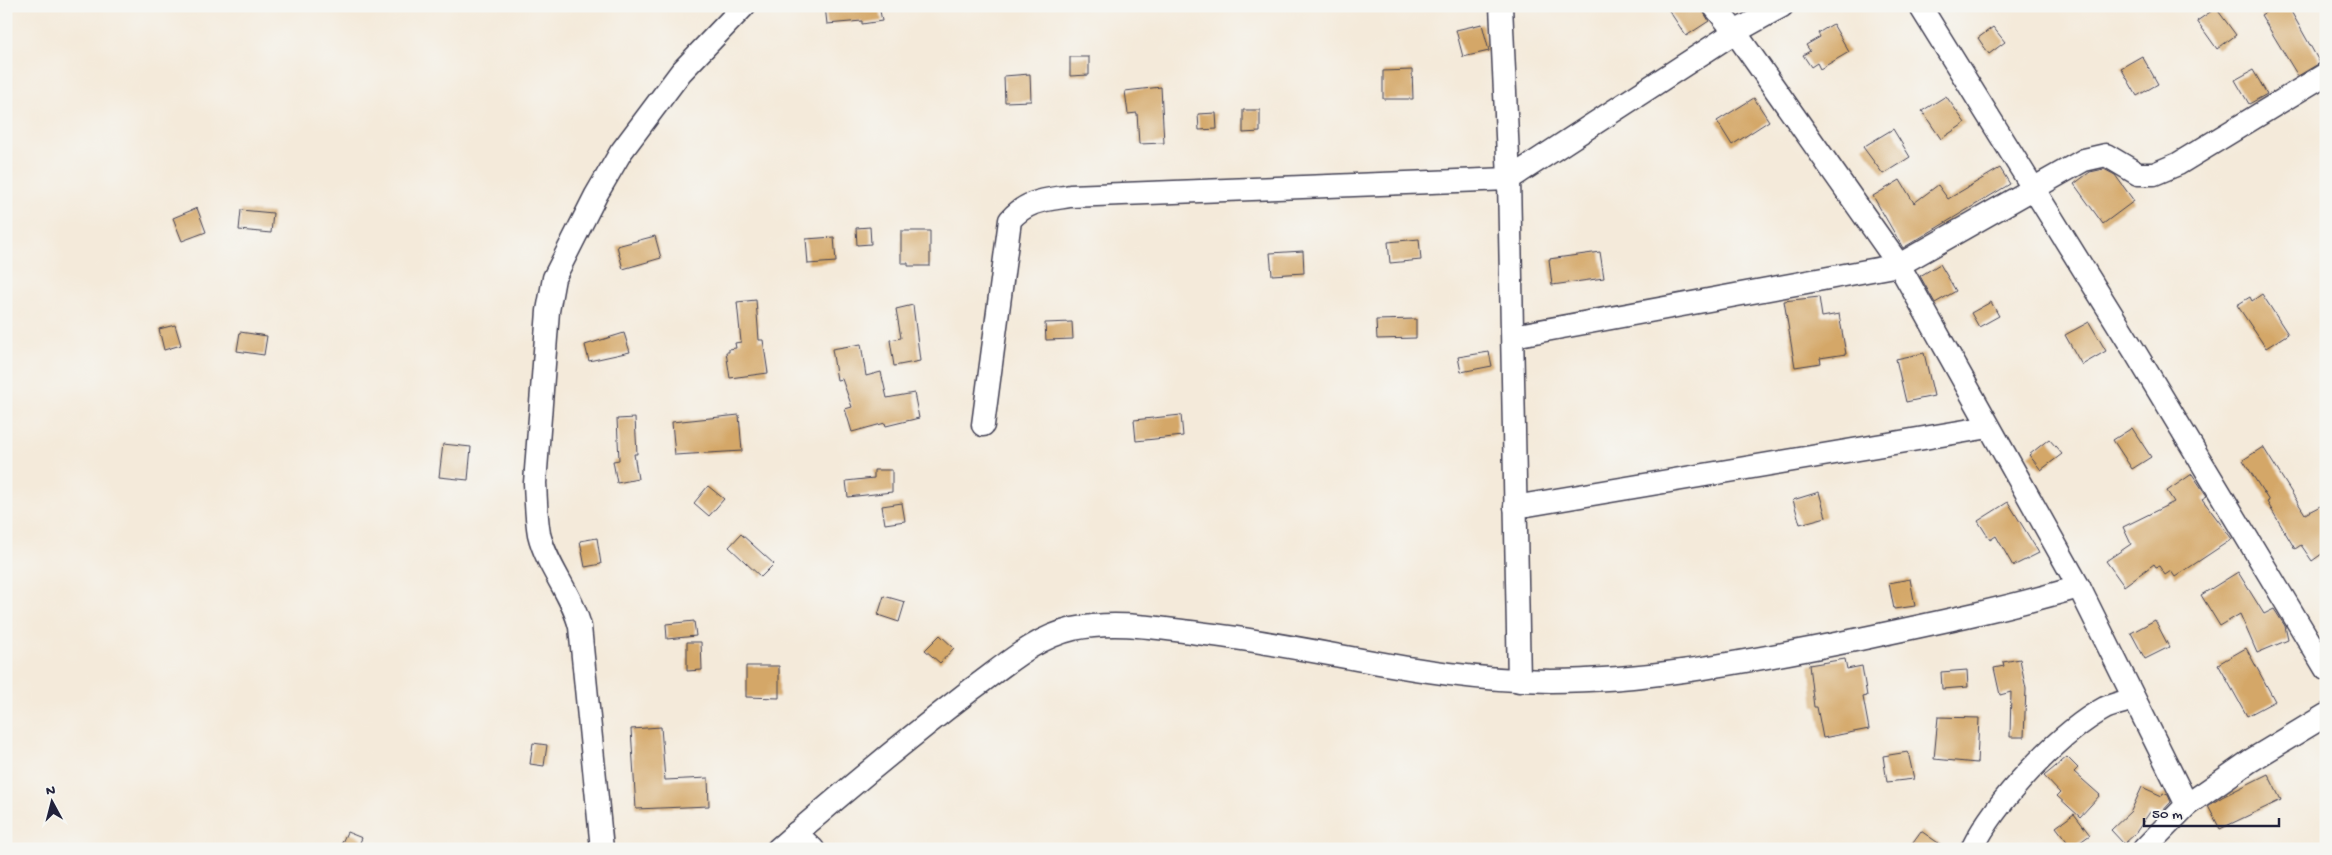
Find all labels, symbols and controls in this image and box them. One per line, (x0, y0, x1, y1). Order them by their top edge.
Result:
north arrow (28, 778, 78, 828)
text: N (45, 783, 56, 801)
scale bar (2144, 795, 2280, 827)
text: 50 m (2152, 806, 2183, 824)

